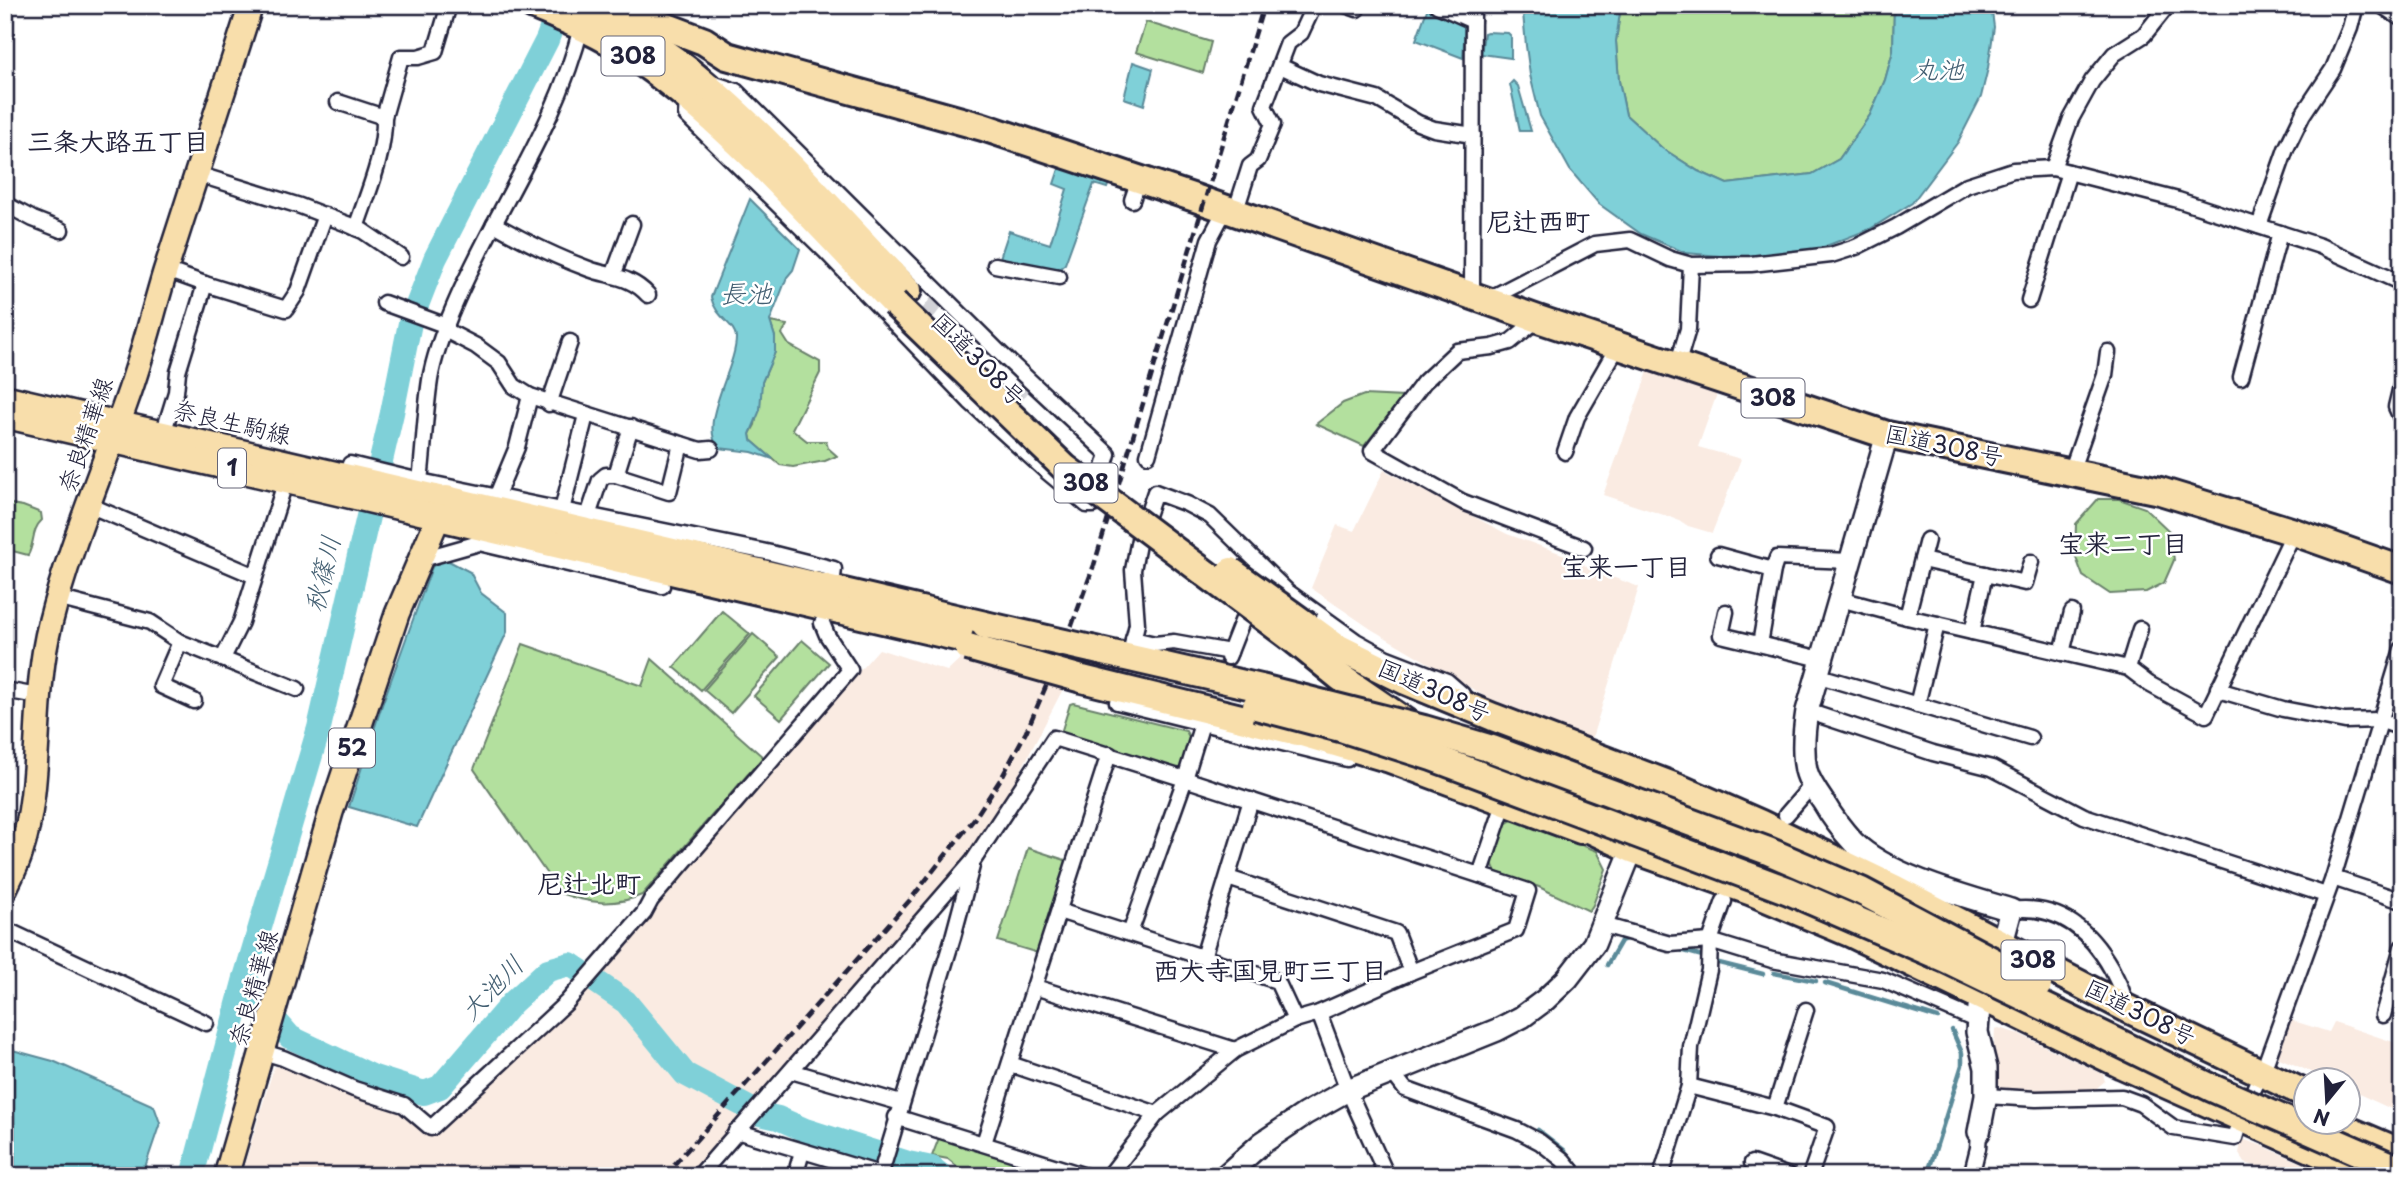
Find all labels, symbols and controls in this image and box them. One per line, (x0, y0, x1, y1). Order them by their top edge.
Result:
road number: 308 (602, 36, 664, 76)
water label: 丸池 (1912, 49, 1965, 88)
district label: 三条大路五丁目 (27, 121, 209, 160)
district label: 尼辻西町 (1486, 201, 1590, 240)
water label: 長池 (720, 273, 773, 312)
street label: 国道308号 (924, 303, 1035, 414)
street label: 奈良精華線 (48, 372, 121, 497)
road number: 308 (1742, 378, 1804, 418)
street label: 奈良生駒線 (170, 390, 295, 452)
street label: 国道308号 (1882, 414, 2007, 474)
road number: 1 (218, 448, 246, 488)
road number: 308 (1054, 463, 1118, 503)
district label: 宝来二丁目 (2058, 523, 2188, 562)
water label: 秋篠川 (294, 531, 349, 616)
district label: 宝来一丁目 (1561, 546, 1691, 585)
street label: 国道308号 (1373, 648, 1497, 730)
road number: 52 (329, 728, 375, 768)
district label: 尼辻北町 (537, 863, 641, 902)
street label: 奈良精華線 (218, 925, 286, 1050)
road number: 308 (2002, 940, 2064, 979)
water label: 大池川 (450, 945, 532, 1029)
district label: 西大寺国見町三丁目 (1153, 950, 1387, 989)
street label: 国道308号 (2079, 969, 2203, 1054)
north arrow (2292, 1066, 2362, 1136)
text: N (2310, 1102, 2333, 1134)

